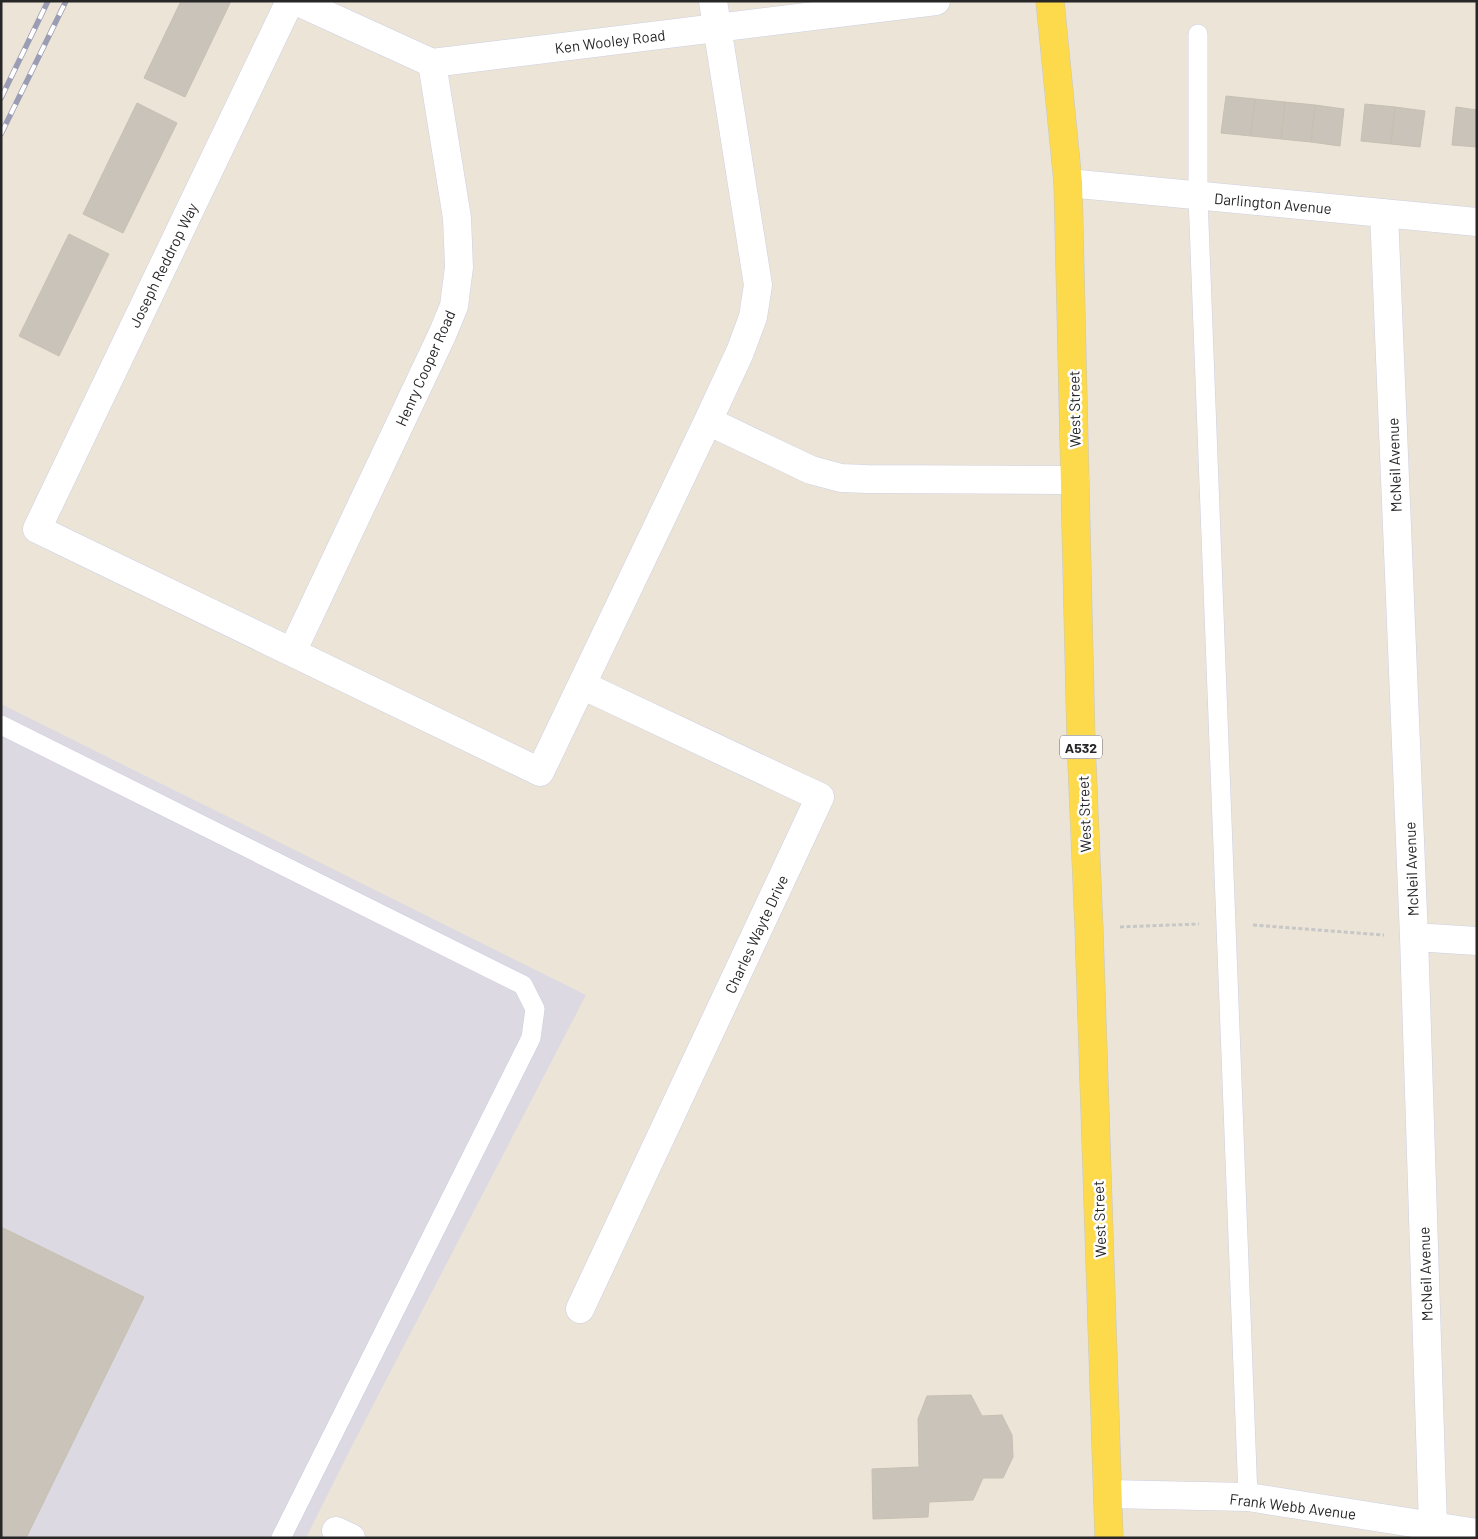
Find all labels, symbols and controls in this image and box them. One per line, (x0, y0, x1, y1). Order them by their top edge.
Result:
street label: Ken Wooley Road (554, 25, 666, 57)
street label: Darlington Avenue (1214, 189, 1332, 217)
street label: Joseph Reddrop Way (125, 200, 201, 330)
street label: Henry Cooper Road (391, 307, 459, 429)
street label: West Street (1064, 370, 1084, 448)
street label: McNeil Avenue (1383, 417, 1405, 513)
road number: A532 (1060, 736, 1102, 759)
street label: West Street (1074, 775, 1094, 853)
street label: McNeil Avenue (1400, 821, 1422, 917)
street label: Charles Wayte Drive (721, 872, 791, 996)
street label: West Street (1089, 1180, 1109, 1258)
street label: McNeil Avenue (1414, 1226, 1436, 1322)
street label: Frank Webb Avenue (1229, 1489, 1357, 1523)

